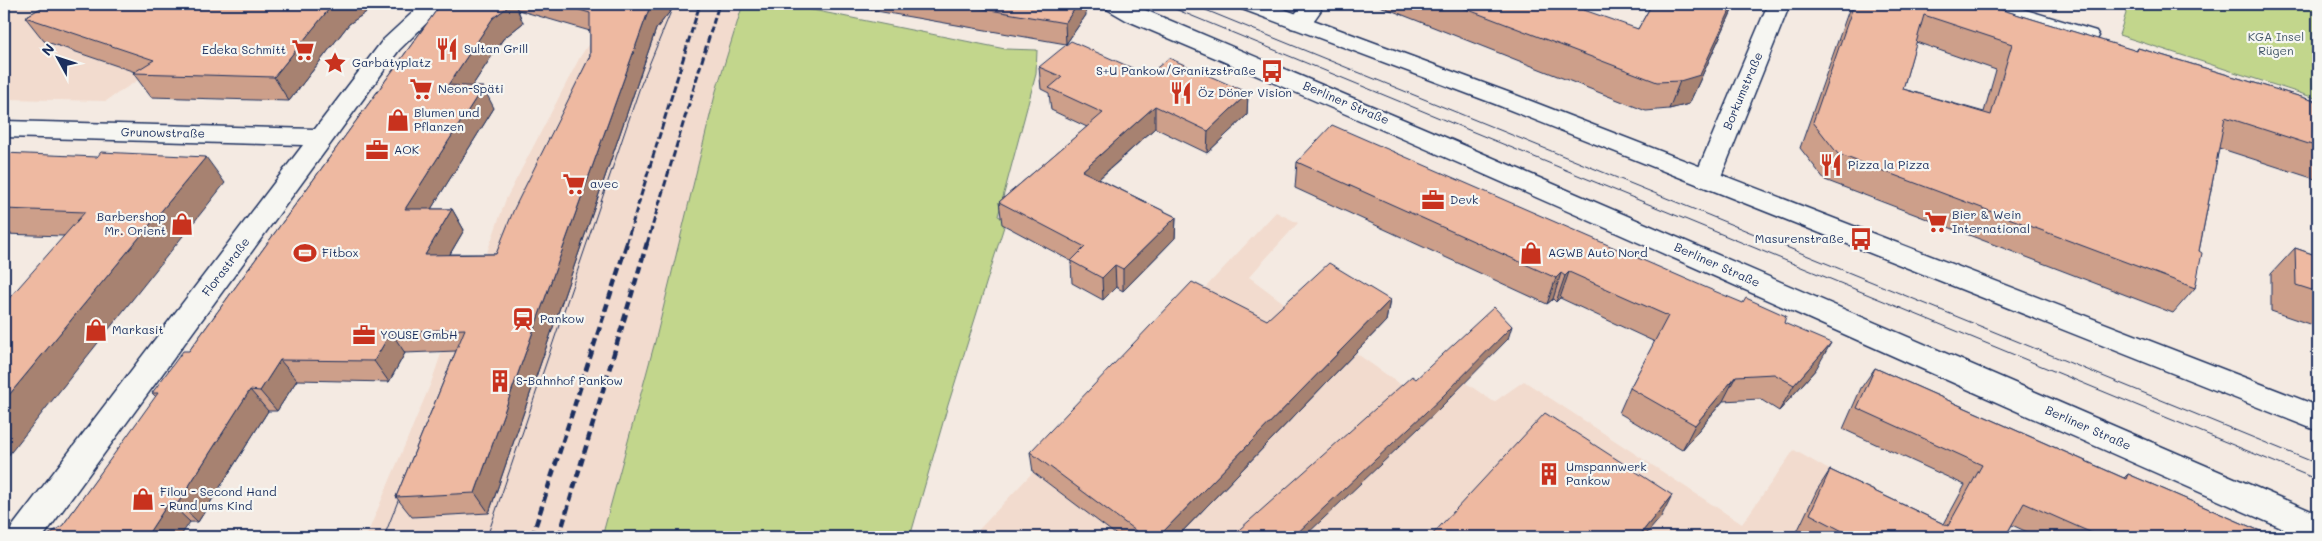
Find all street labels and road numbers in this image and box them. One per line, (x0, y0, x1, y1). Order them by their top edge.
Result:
street label: Borkumstraße (1719, 49, 1766, 132)
street label: Berliner Straße (1301, 77, 1392, 127)
street label: Grunowstraße (121, 123, 205, 141)
street label: Florastraße (198, 234, 253, 299)
street label: Berliner Straße (1672, 238, 1763, 290)
street label: Berliner Straße (2043, 401, 2134, 453)

